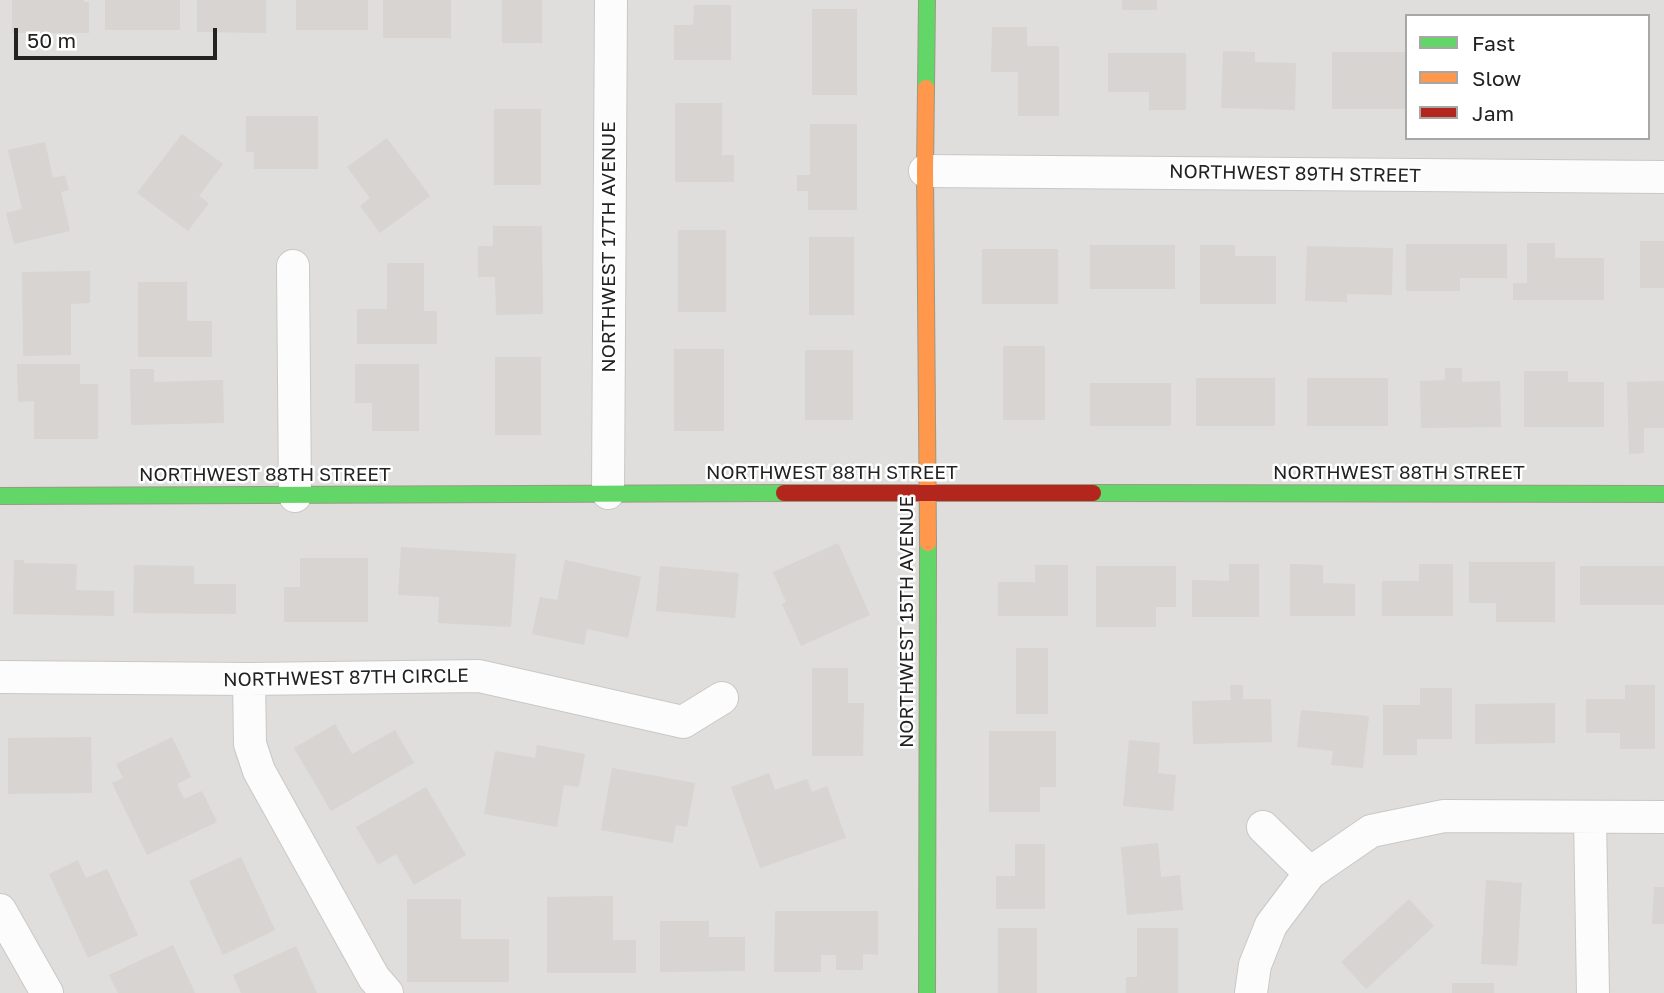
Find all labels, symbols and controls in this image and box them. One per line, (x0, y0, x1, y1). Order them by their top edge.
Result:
scale bar (18, 14, 220, 58)
legend (1405, 14, 1650, 140)
text: 50 m (27, 27, 76, 53)
text: Fast (1472, 30, 1515, 56)
text: Slow (1472, 65, 1521, 91)
text: Jam (1472, 100, 1514, 126)
street label: NORTHWEST 17TH AVENUE (598, 121, 620, 373)
street label: NORTHWEST 89TH STREET (1169, 160, 1421, 188)
street label: NORTHWEST 88TH STREET (706, 462, 958, 484)
street label: NORTHWEST 88TH STREET (1273, 462, 1525, 484)
street label: NORTHWEST 88TH STREET (139, 464, 391, 486)
street label: NORTHWEST 15TH AVENUE (896, 496, 918, 748)
street label: NORTHWEST 87TH CIRCLE (223, 664, 469, 692)

